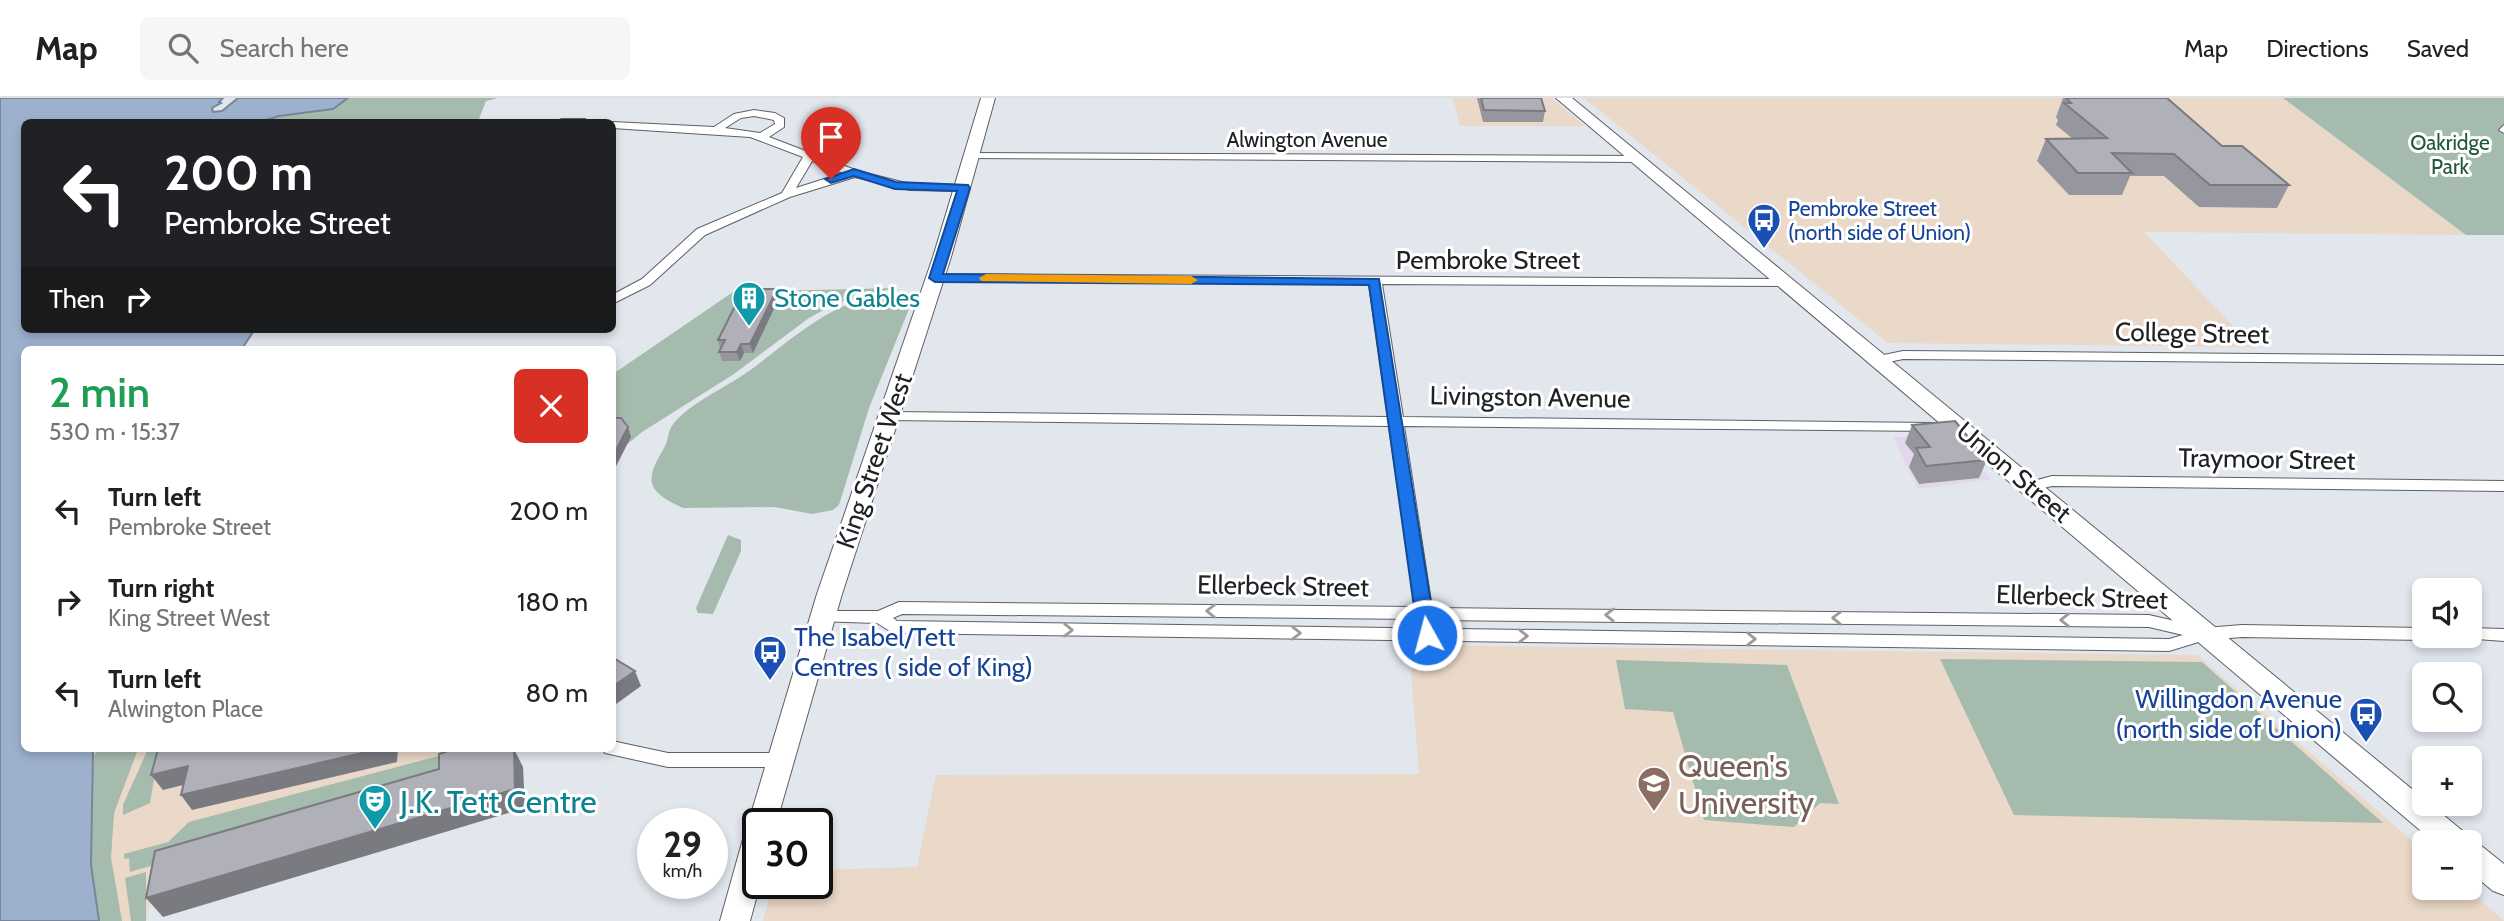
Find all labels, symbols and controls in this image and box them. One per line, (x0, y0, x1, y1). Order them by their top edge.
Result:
search box (140, 17, 630, 80)
text: Map (35, 28, 98, 68)
icon: search (164, 29, 202, 67)
text: Search here (220, 32, 349, 64)
text: Map (2184, 34, 2228, 63)
text: Directions (2266, 34, 2369, 63)
text: Saved (2407, 34, 2469, 63)
pin (801, 107, 861, 179)
icon: arrive (812, 118, 850, 156)
street label: Alwington Avenue (1226, 127, 1388, 152)
park label: Oakridge Park (2410, 130, 2490, 179)
text: 200 m (164, 143, 313, 202)
icon: left (49, 147, 140, 238)
place label: Pembroke Street (north side of Union) (1788, 196, 1971, 245)
bus stop icon: Pembroke Street (north side of Union) (1745, 201, 1783, 250)
text: Pembroke Street (164, 203, 391, 242)
street label: Pembroke Street (1396, 244, 1580, 276)
building icon: Stone Gables (730, 279, 768, 328)
icon: right (119, 280, 157, 318)
place label: Stone Gables (774, 282, 920, 314)
text: Then (49, 283, 105, 315)
street label: College Street (2115, 316, 2270, 350)
text: 2 min (49, 366, 150, 418)
button: close (514, 369, 588, 443)
street label: King Street West (829, 369, 919, 553)
street label: Livingston Avenue (1429, 379, 1631, 415)
street label: Union Street (1950, 415, 2078, 529)
text: 530 m · 15:37 (49, 418, 180, 446)
street label: Traymoor Street (2178, 441, 2356, 477)
text: Turn left (108, 481, 201, 513)
icon: left (49, 492, 87, 530)
text: 200 m (509, 495, 588, 527)
text: Pembroke Street (108, 513, 271, 541)
street label: Ellerbeck Street (1197, 569, 1369, 604)
text: Turn right (108, 572, 214, 604)
street label: Ellerbeck Street (1996, 578, 2169, 616)
map controls (2412, 578, 2482, 900)
button: sound (2412, 578, 2482, 648)
icon: right (49, 583, 87, 621)
text: 180 m (517, 586, 588, 618)
position arrow (1390, 598, 1464, 672)
one-way arrow (1205, 603, 1216, 619)
text: King Street West (108, 604, 270, 632)
one-way arrow (1604, 607, 1615, 623)
one-way arrow (1832, 610, 1842, 626)
one-way arrow (2059, 612, 2070, 628)
place label: The Isabel/Tett Centres ( side of King) (794, 621, 1033, 683)
one-way arrow (1063, 622, 1074, 637)
one-way arrow (1291, 625, 1302, 641)
one-way arrow (1519, 628, 1529, 644)
one-way arrow (1746, 631, 1757, 647)
bus stop icon: The Isabel/Tett Centres ( side of King) (751, 633, 789, 682)
button: search (2412, 662, 2482, 732)
text: Turn left (108, 663, 201, 695)
icon: left (49, 674, 87, 712)
text: 80 m (525, 677, 588, 709)
place label: Willingdon Avenue (north side of Union) (2115, 683, 2342, 745)
text: Alwington Place (108, 695, 263, 723)
bus stop icon: Willingdon Avenue (north side of Union) (2347, 695, 2385, 744)
place label: Queen's University (1678, 746, 1814, 822)
button: + (2412, 746, 2482, 816)
school or university icon: Queen's University (1635, 764, 1673, 813)
theatre icon: J.K. Tett Centre (356, 782, 394, 831)
place label: J.K. Tett Centre (399, 782, 597, 821)
speed limit sign: 30 (742, 808, 833, 899)
text: 29 (663, 823, 702, 866)
button: − (2412, 830, 2482, 900)
text: km/h (663, 860, 702, 882)

